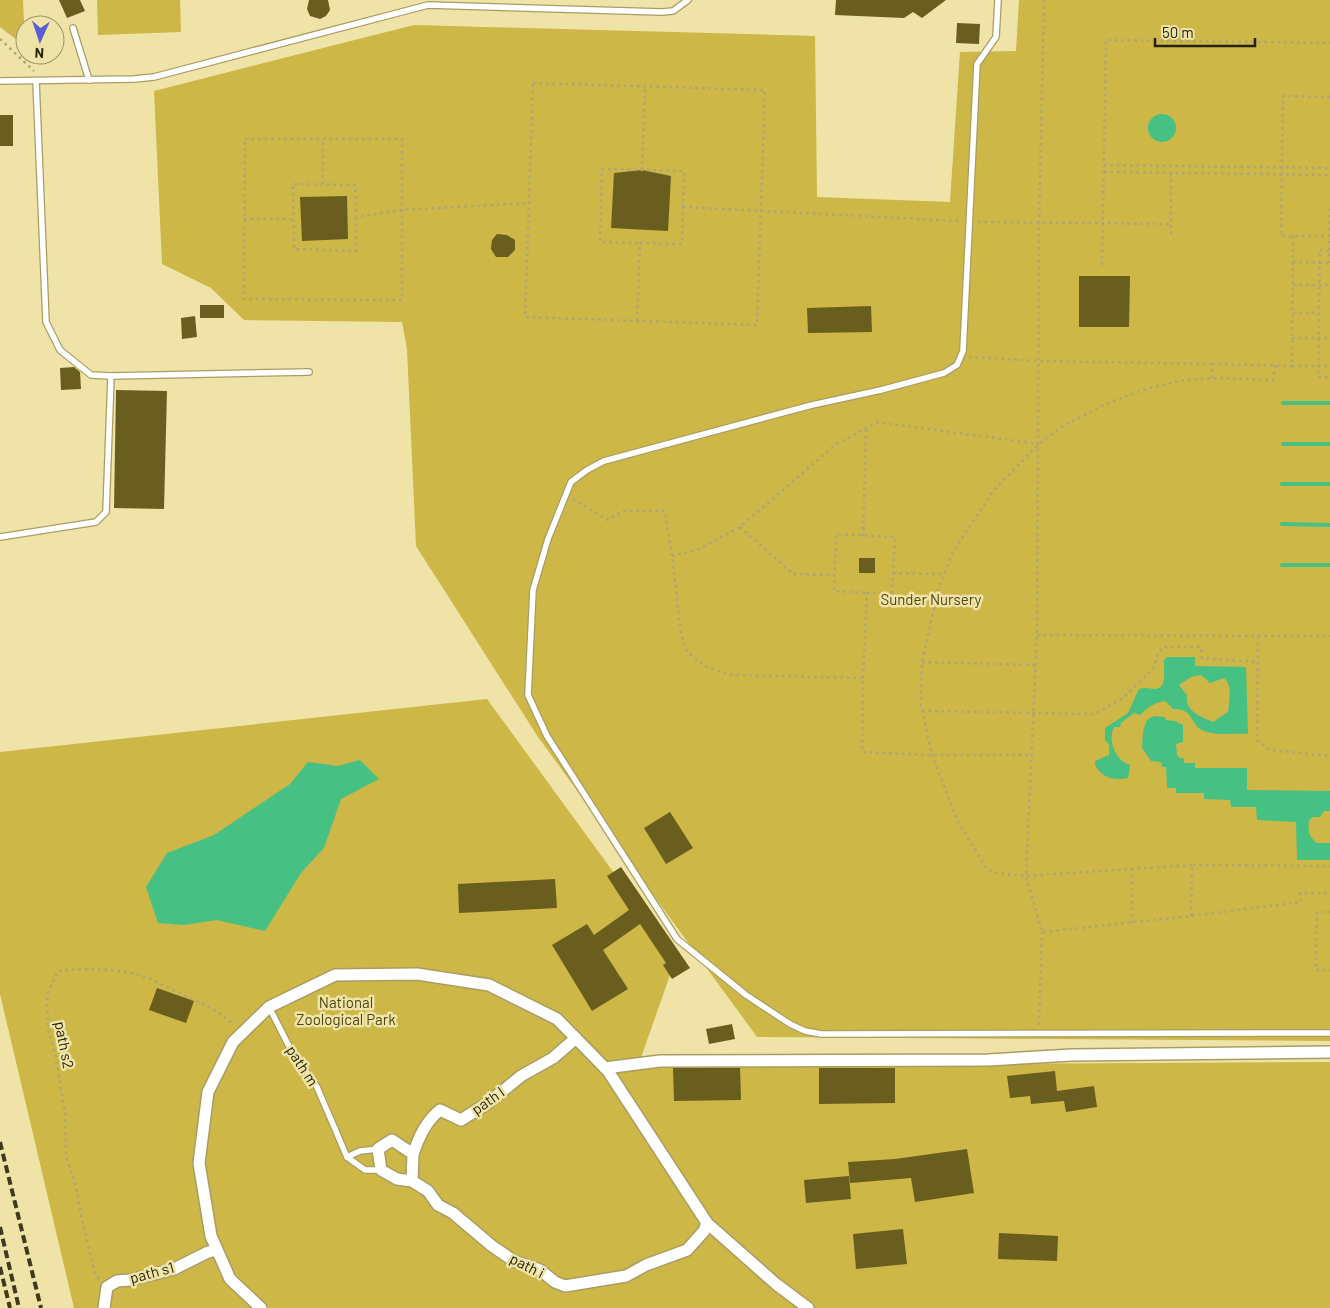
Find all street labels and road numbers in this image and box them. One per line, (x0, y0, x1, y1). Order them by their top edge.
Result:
street label: path s2 (52, 1020, 78, 1070)
street label: path m (283, 1042, 323, 1089)
street label: path l (468, 1083, 507, 1118)
street label: path i (507, 1249, 548, 1281)
street label: path s1 (128, 1258, 176, 1287)

